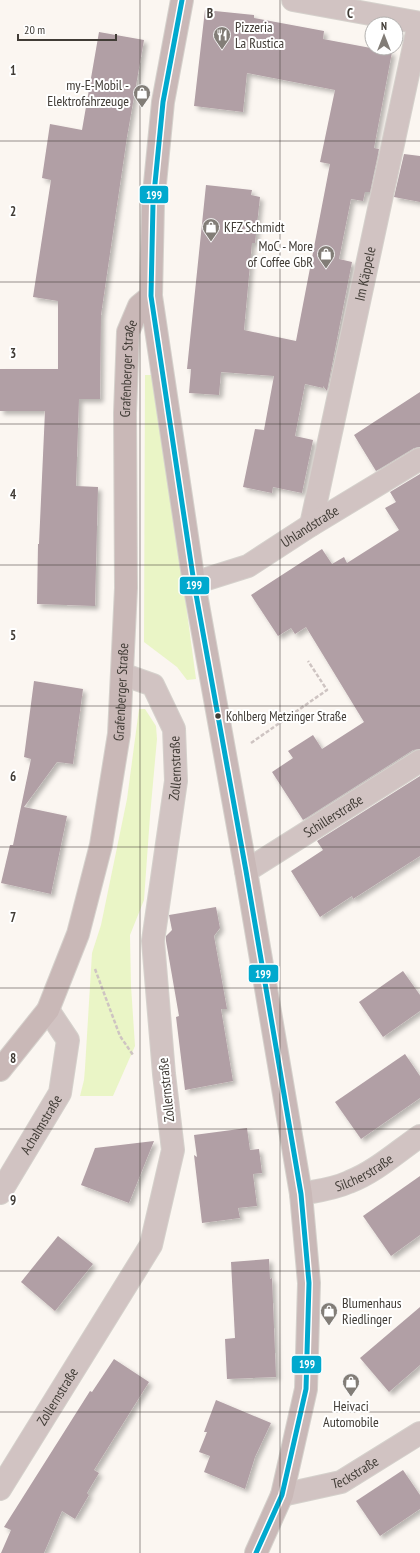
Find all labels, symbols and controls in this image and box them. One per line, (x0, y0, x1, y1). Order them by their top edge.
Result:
text: B (207, 5, 213, 22)
text: C (347, 5, 353, 22)
scale bar (18, 16, 116, 42)
north arrow (364, 16, 404, 56)
place label: Pizzeria La Rustica (235, 18, 284, 52)
text: N (381, 19, 387, 33)
text: 20 m (24, 22, 45, 37)
restaurant icon: Pizzeria La Rustica (212, 25, 232, 50)
text: 1 (10, 62, 16, 79)
place label: my-E-Mobil - Elektrofahrzeuge (47, 76, 129, 110)
shop icon: my-E-Mobil - Elektrofahrzeuge (132, 83, 152, 108)
line badge: 199 (139, 185, 169, 204)
text: 199 (146, 188, 162, 202)
text: 2 (10, 203, 16, 220)
shop icon: KFZ Schmidt (201, 217, 221, 242)
place label: KFZ Schmidt (224, 218, 285, 236)
place label: MoC - More of Coffee GbR (247, 237, 313, 271)
shop icon: MoC - More of Coffee GbR (316, 244, 336, 269)
street label: Im Käppele (350, 245, 380, 302)
street label: Grafenberger Straße (116, 316, 141, 417)
text: 3 (10, 345, 16, 362)
text: 4 (10, 486, 17, 503)
street label: Uhlandstraße (277, 501, 342, 551)
line badge: 199 (179, 576, 210, 595)
text: 199 (186, 578, 202, 592)
text: 5 (10, 627, 16, 644)
street label: Grafenberger Straße (109, 642, 132, 742)
place label: Kohlberg Metzinger Straße (226, 708, 347, 725)
marker: Kohlberg Metzinger Straße (213, 711, 223, 721)
street label: Zollernstraße (164, 735, 185, 802)
text: 6 (10, 768, 16, 785)
street label: Schillerstraße (300, 790, 366, 841)
text: 7 (10, 909, 16, 926)
line badge: 199 (248, 964, 279, 983)
text: 199 (255, 967, 271, 981)
text: 8 (10, 1050, 16, 1067)
street label: Zollernstraße (154, 1057, 178, 1123)
street label: Achalmstraße (16, 1091, 66, 1157)
street label: Silcherstraße (333, 1150, 397, 1196)
text: 9 (10, 1192, 16, 1209)
place label: Blumenhaus Riedlinger (342, 1294, 402, 1328)
shop icon: Blumenhaus Riedlinger (319, 1301, 339, 1326)
line badge: 199 (291, 1355, 322, 1374)
text: 199 (299, 1357, 315, 1371)
street label: Zollernstraße (33, 1364, 82, 1429)
shop icon: Heivaci Automobile (341, 1372, 361, 1397)
place label: Heivaci Automobile (323, 1397, 379, 1431)
street label: Teckstraße (330, 1452, 382, 1493)

